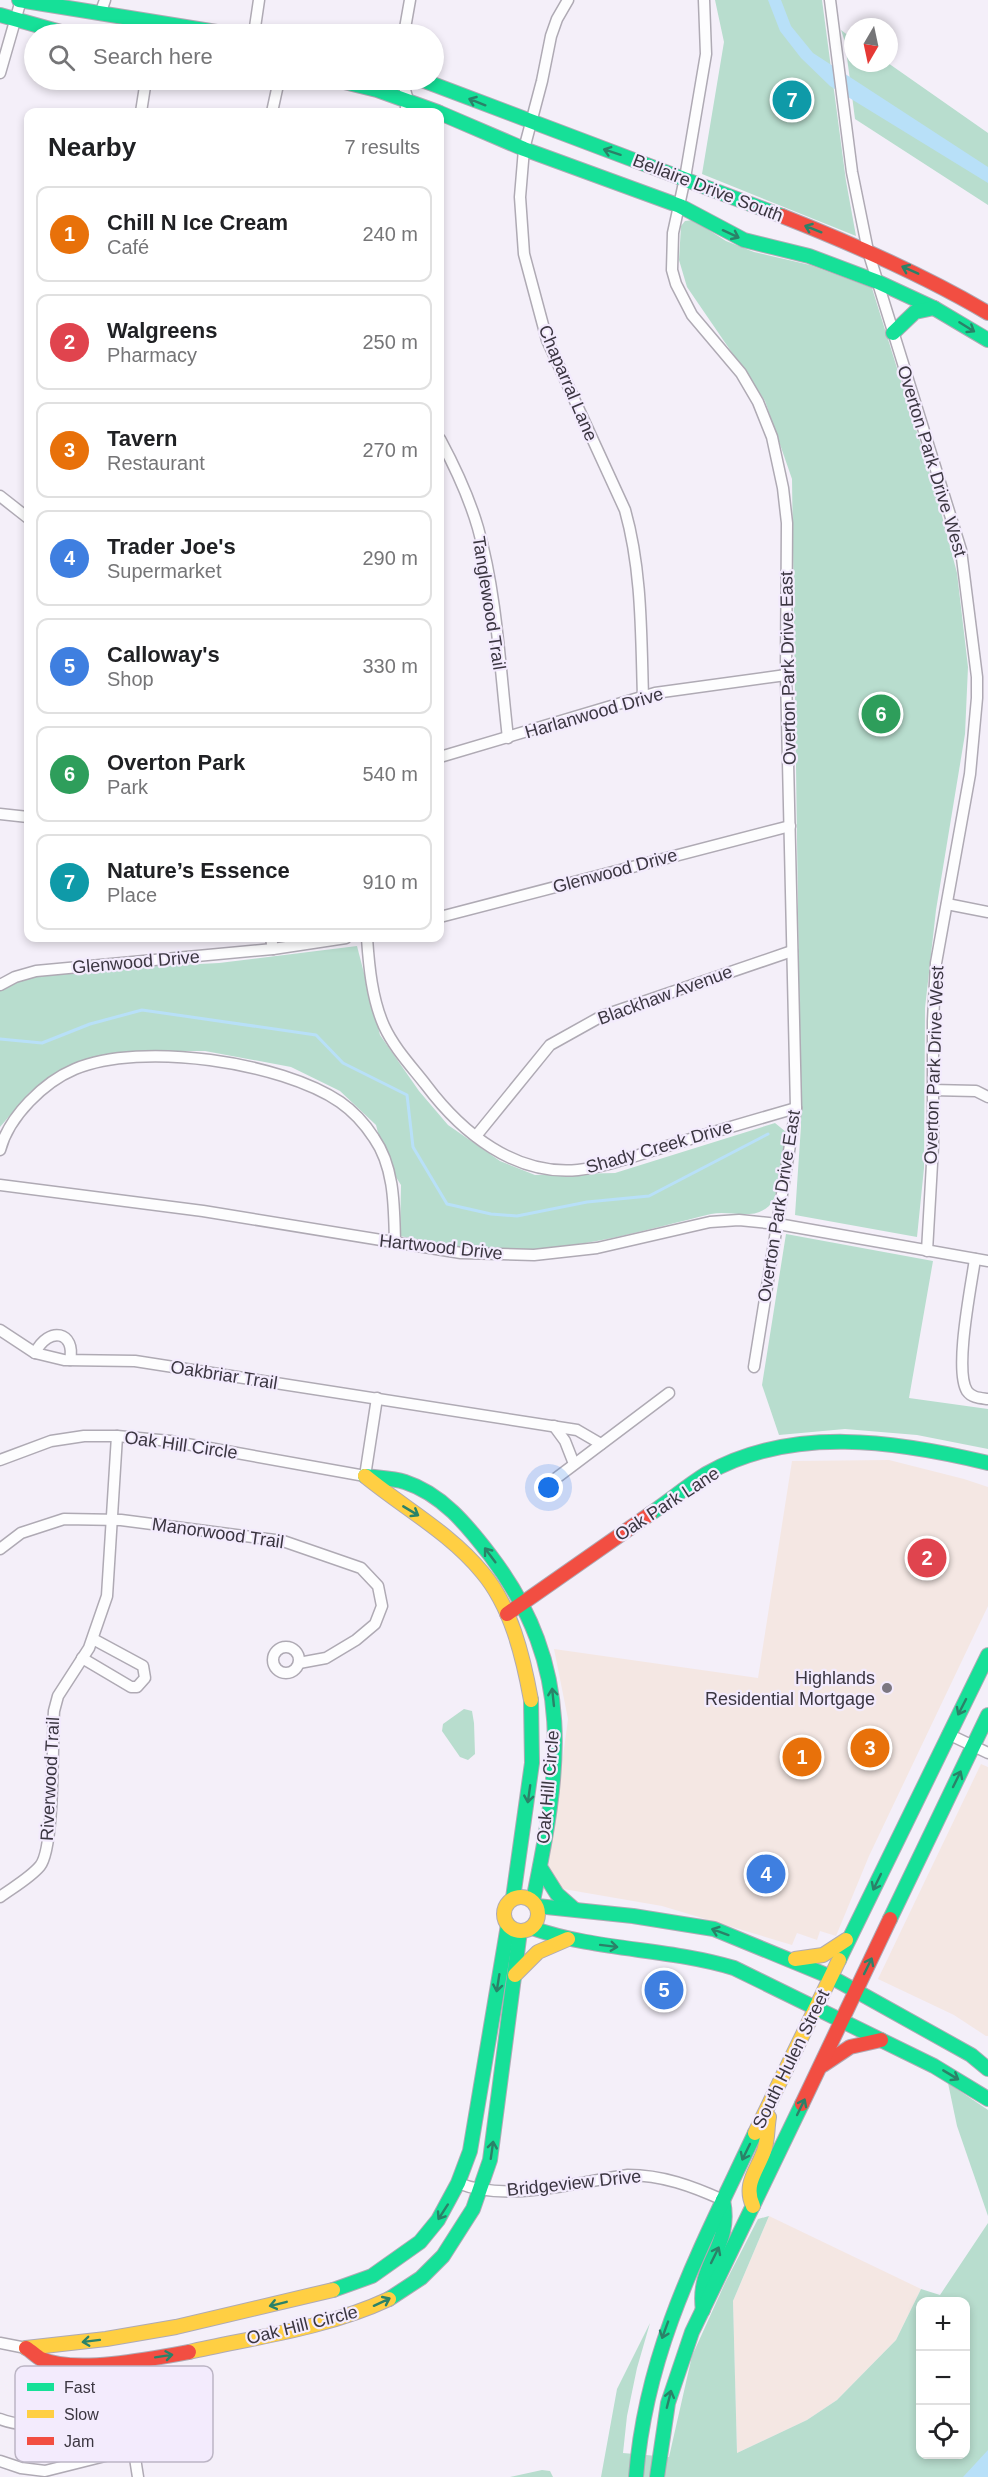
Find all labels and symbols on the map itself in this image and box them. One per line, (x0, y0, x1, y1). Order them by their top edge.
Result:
north arrow (844, 18, 898, 72)
pin: 7 (772, 78, 812, 122)
one-way arrow (468, 96, 486, 107)
one-way arrow (603, 146, 622, 157)
street label: Bellaire Drive South (630, 150, 786, 226)
one-way arrow (805, 223, 823, 234)
one-way arrow (721, 228, 739, 240)
one-way arrow (901, 264, 919, 275)
street label: Chaparral Lane (535, 322, 601, 444)
one-way arrow (958, 322, 975, 334)
street label: Overton Park Drive West (893, 363, 971, 559)
street label: Tanglewood Trail (469, 535, 509, 671)
street label: Overton Park Drive East (776, 571, 800, 765)
street label: Harlanwood Drive (522, 684, 666, 742)
pin: 6 (862, 692, 900, 736)
street label: Glenwood Drive (551, 845, 679, 897)
street label: Glenwood Drive (71, 946, 201, 978)
street label: Blackhaw Avenue (595, 961, 735, 1029)
street label: Overton Park Drive West (921, 965, 947, 1165)
street label: Overton Park Drive East (754, 1109, 804, 1303)
street label: Shady Creek Drive (584, 1117, 734, 1177)
street label: Hartwood Drive (378, 1231, 504, 1263)
street label: Oakbriar Trail (169, 1357, 279, 1393)
street label: Oak Hill Circle (123, 1427, 239, 1463)
street label: Oak Park Lane (611, 1463, 723, 1545)
your location (534, 1473, 563, 1502)
one-way arrow (402, 1505, 419, 1517)
street label: Manorwood Trail (151, 1514, 285, 1552)
pin: 2 (908, 1536, 946, 1580)
one-way arrow (484, 1548, 496, 1564)
place label: Highlands Residential Mortgage (705, 1668, 875, 1709)
marker: Highlands Residential Mortgage (880, 1681, 894, 1695)
one-way arrow (547, 1688, 558, 1708)
one-way arrow (956, 1698, 968, 1715)
street label: Riverwood Trail (37, 1717, 63, 1841)
pin: 3 (850, 1726, 890, 1770)
street label: Oak Hill Circle (533, 1729, 563, 1845)
pin: 1 (782, 1734, 822, 1780)
one-way arrow (952, 1771, 963, 1789)
one-way arrow (524, 1784, 535, 1804)
pin: 4 (746, 1852, 786, 1896)
one-way arrow (870, 1873, 882, 1891)
one-way arrow (711, 1926, 730, 1937)
one-way arrow (598, 1941, 618, 1952)
one-way arrow (862, 1958, 874, 1976)
pin: 5 (644, 1968, 684, 2012)
one-way arrow (493, 1973, 504, 1992)
street label: South Hulen Street (749, 1986, 833, 2132)
one-way arrow (942, 2070, 959, 2082)
one-way arrow (795, 2099, 807, 2116)
one-way arrow (486, 2141, 497, 2160)
one-way arrow (739, 2143, 751, 2161)
street label: Bridgeview Drive (506, 2166, 642, 2200)
one-way arrow (437, 2203, 449, 2219)
one-way arrow (710, 2247, 722, 2265)
one-way arrow (372, 2296, 390, 2307)
one-way arrow (269, 2298, 288, 2310)
street label: Oak Hill Circle (244, 2302, 360, 2348)
one-way arrow (659, 2320, 670, 2339)
one-way arrow (82, 2336, 102, 2347)
one-way arrow (154, 2351, 173, 2362)
legend (15, 2366, 213, 2462)
text: Fast (64, 2379, 96, 2396)
one-way arrow (664, 2390, 676, 2409)
text: Slow (64, 2406, 99, 2423)
text: Jam (64, 2433, 94, 2450)

